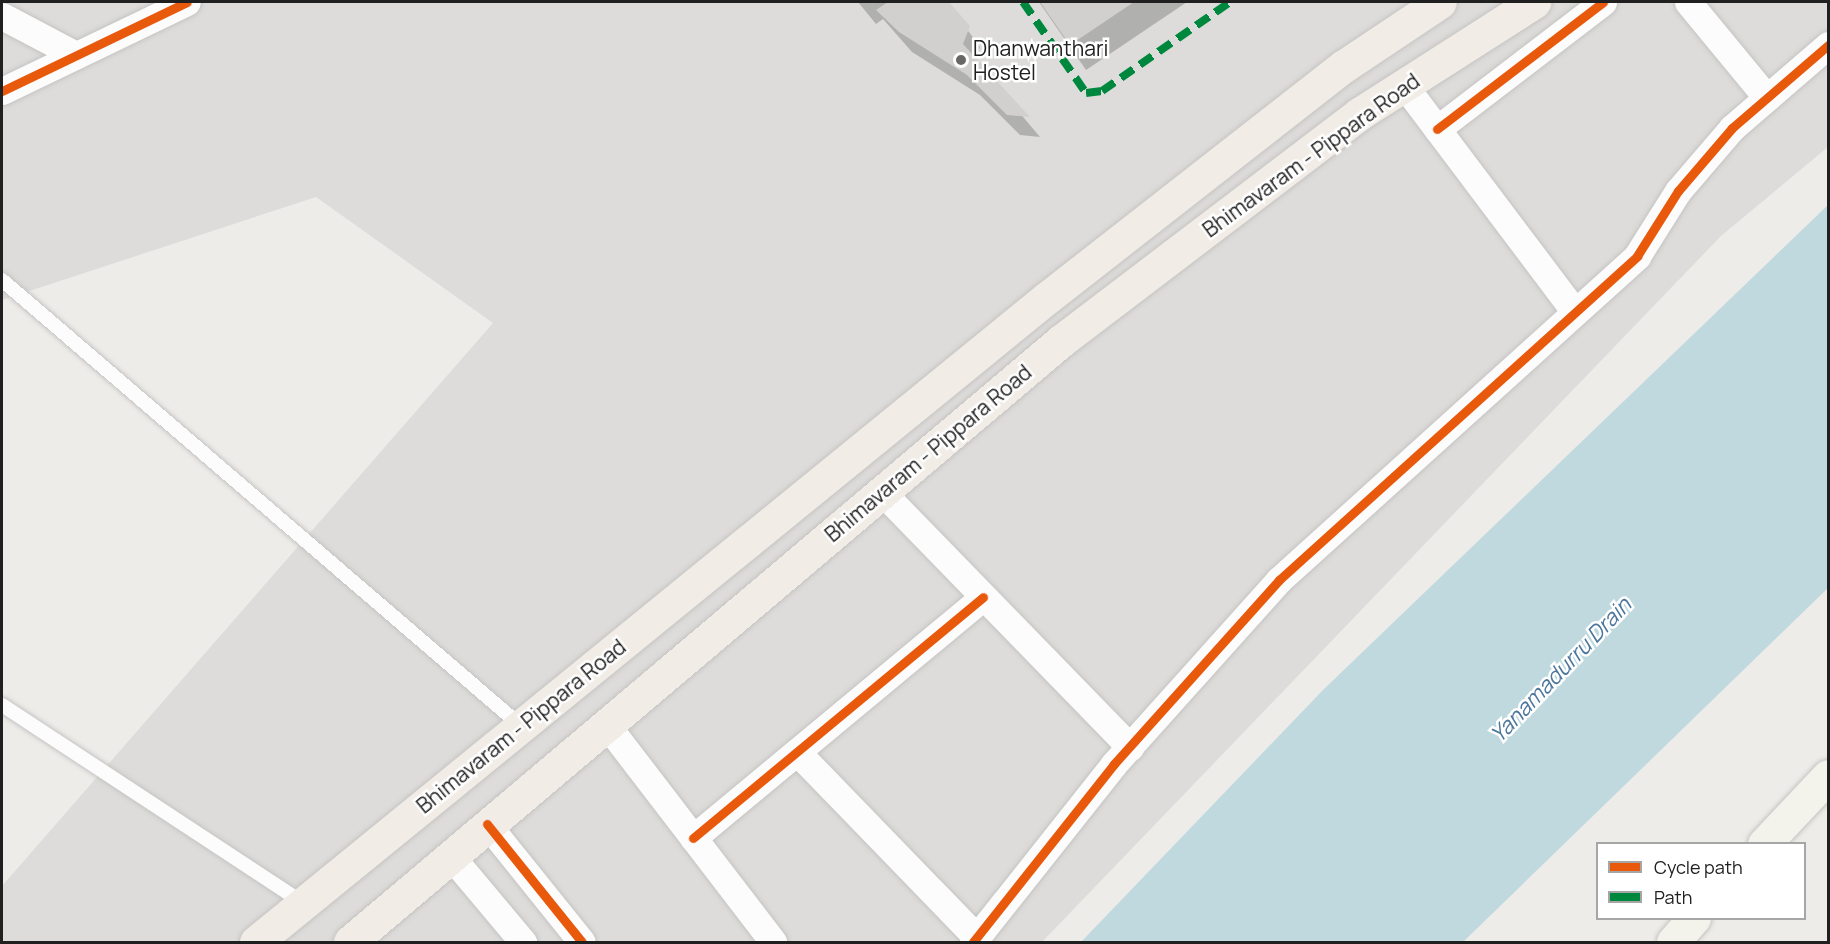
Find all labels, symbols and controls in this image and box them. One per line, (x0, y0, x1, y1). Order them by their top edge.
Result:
place label: Dhanwanthari Hostel (973, 35, 1108, 85)
marker: Dhanwanthari Hostel (954, 53, 968, 67)
street label: Bhimavaram - Pippara Road (1198, 68, 1424, 242)
street label: Bhimavaram - Pippara Road (820, 359, 1036, 547)
water label: Yanamadurru Drain (1485, 592, 1637, 748)
street label: Bhimavaram - Pippara Road (411, 634, 631, 818)
legend (1596, 842, 1806, 920)
text: Cycle path (1654, 855, 1743, 879)
text: Path (1654, 885, 1692, 909)

